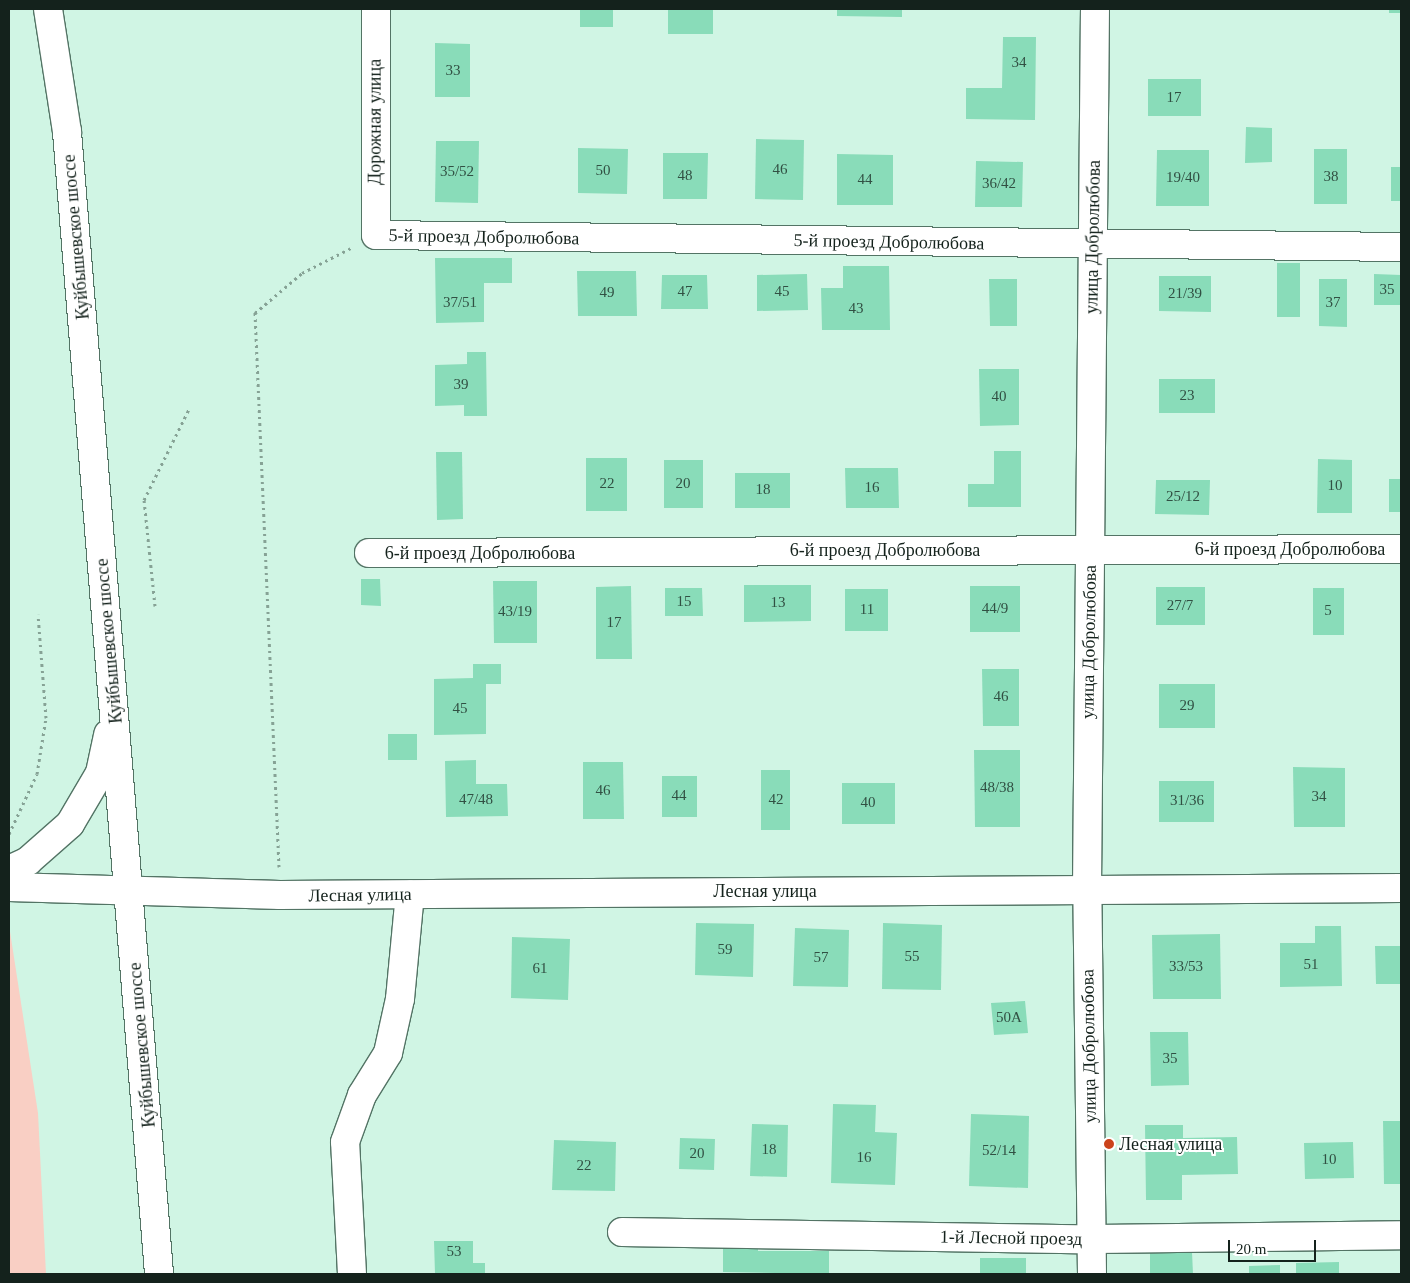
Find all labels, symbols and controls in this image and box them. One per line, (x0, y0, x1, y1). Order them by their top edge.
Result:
house number: 34 (1012, 54, 1026, 72)
street label: Дорожная улица (364, 59, 386, 185)
house number: 33 (446, 62, 460, 80)
house number: 17 (1166, 89, 1182, 107)
street label: Куйбышевское шоссе (58, 153, 94, 321)
street label: улица Добролюбова (1081, 160, 1105, 314)
house number: 46 (772, 161, 788, 179)
house number: 50 (596, 162, 610, 180)
house number: 35/52 (440, 163, 474, 181)
house number: 48 (678, 167, 692, 185)
house number: 38 (1324, 168, 1338, 186)
house number: 19/40 (1166, 169, 1200, 187)
house number: 44 (858, 171, 872, 189)
house number: 36/42 (982, 175, 1016, 193)
street label: 5-й проезд Добролюбова (388, 225, 580, 249)
street label: 5-й проезд Добролюбова (793, 230, 985, 254)
house number: 35 (1380, 281, 1394, 299)
house number: 47 (678, 283, 692, 301)
house number: 45 (774, 283, 790, 301)
house number: 49 (600, 284, 614, 302)
house number: 21/39 (1168, 285, 1202, 303)
house number: 37/51 (443, 294, 477, 312)
house number: 37 (1326, 294, 1340, 312)
house number: 43 (848, 300, 864, 318)
house number: 39 (454, 376, 468, 394)
house number: 23 (1180, 387, 1194, 405)
house number: 40 (992, 388, 1006, 406)
house number: 22 (600, 475, 614, 493)
house number: 20 (676, 475, 690, 493)
house number: 10 (1328, 477, 1342, 495)
house number: 16 (864, 479, 880, 497)
house number: 18 (756, 481, 770, 499)
house number: 25/12 (1166, 488, 1200, 506)
street label: 6-й проезд Добролюбова (1195, 538, 1385, 560)
street label: 6-й проезд Добролюбова (790, 539, 980, 561)
street label: 6-й проезд Добролюбова (385, 542, 575, 564)
street label: Куйбышевское шоссе (91, 557, 127, 725)
street label: улица Добролюбова (1077, 565, 1101, 719)
house number: 15 (676, 593, 692, 611)
house number: 13 (770, 594, 786, 612)
house number: 27/7 (1167, 597, 1193, 615)
house number: 44/9 (982, 600, 1008, 618)
house number: 11 (860, 601, 874, 619)
house number: 5 (1324, 602, 1332, 620)
house number: 43/19 (498, 603, 532, 621)
house number: 17 (606, 614, 622, 632)
house number: 46 (994, 688, 1008, 706)
house number: 29 (1180, 697, 1194, 715)
house number: 45 (452, 700, 468, 718)
house number: 48/38 (980, 779, 1014, 797)
house number: 46 (596, 782, 610, 800)
house number: 44 (672, 787, 686, 805)
house number: 34 (1312, 788, 1326, 806)
house number: 47/48 (459, 791, 493, 809)
house number: 42 (768, 791, 784, 809)
house number: 31/36 (1170, 792, 1204, 810)
house number: 40 (860, 794, 876, 812)
street label: Лесная улица (713, 880, 817, 902)
street label: Лесная улица (308, 883, 412, 907)
house number: 59 (718, 941, 732, 959)
house number: 55 (904, 948, 920, 966)
house number: 57 (814, 949, 828, 967)
house number: 51 (1304, 956, 1318, 974)
house number: 33/53 (1169, 958, 1203, 976)
house number: 61 (532, 960, 548, 978)
street label: Куйбышевское шоссе (124, 961, 160, 1129)
street label: улица Добролюбова (1077, 969, 1101, 1123)
house number: 50А (996, 1009, 1022, 1027)
house number: 35 (1162, 1050, 1178, 1068)
place label: Лесная улица (1119, 1133, 1222, 1155)
marker: Лесная улица (1103, 1138, 1115, 1150)
house number: 18 (762, 1141, 776, 1159)
house number: 52/14 (982, 1142, 1016, 1160)
house number: 20 (690, 1145, 704, 1163)
house number: 16 (856, 1149, 872, 1167)
house number: 10 (1322, 1151, 1336, 1169)
house number: 22 (576, 1157, 592, 1175)
street label: 1-й Лесной проезд (940, 1226, 1082, 1250)
scale bar (1230, 1230, 1318, 1262)
text: 20 m (1236, 1241, 1266, 1257)
house number: 53 (446, 1243, 462, 1261)

